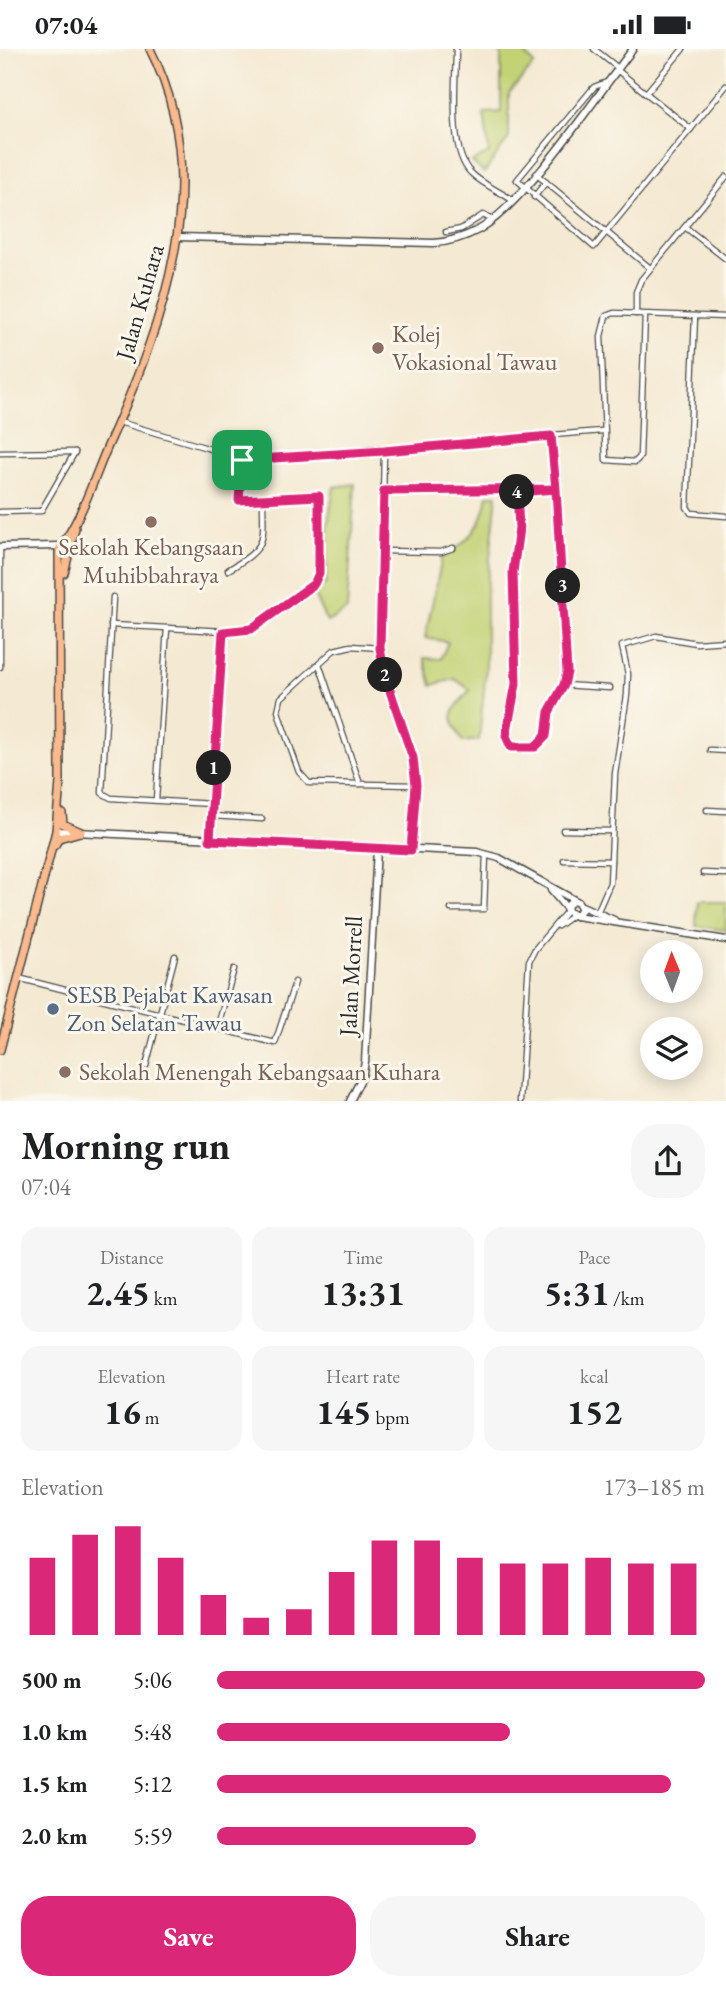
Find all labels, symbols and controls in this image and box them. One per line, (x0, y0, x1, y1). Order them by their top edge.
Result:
text: 07:04 (35, 8, 97, 42)
street label: Jalan Kuhara (108, 240, 171, 365)
place label: Kolej Vokasional Tawau (392, 318, 558, 377)
marker: Kolej Vokasional Tawau (370, 340, 386, 356)
pin (212, 430, 272, 490)
icon: arrive (223, 441, 261, 479)
pin: 4 (500, 475, 534, 509)
text: 4 (511, 479, 522, 504)
marker: Sekolah Kebangsaan Muhibbahraya (143, 514, 159, 530)
place label: Sekolah Kebangsaan Muhibbahraya (58, 531, 244, 590)
pin: 3 (546, 569, 580, 603)
text: 3 (557, 573, 568, 598)
pin: 2 (368, 657, 402, 693)
text: 2 (379, 662, 390, 687)
pin: 1 (196, 751, 232, 785)
text: 1 (208, 755, 219, 780)
street label: Jalan Morrell (332, 915, 369, 1039)
north arrow (640, 940, 704, 1003)
map controls (640, 940, 703, 1080)
place label: SESB Pejabat Kawasan Zon Selatan Tawau (67, 979, 273, 1038)
marker: SESB Pejabat Kawasan Zon Selatan Tawau (45, 1001, 61, 1017)
button: layers (640, 1017, 703, 1080)
place label: Sekolah Menengah Kebangsaan Kuhara (79, 1056, 441, 1087)
marker: Sekolah Menengah Kebangsaan Kuhara (57, 1064, 73, 1080)
text: Morning run (21, 1121, 230, 1170)
button: share (631, 1124, 705, 1198)
text: 07:04 (21, 1172, 71, 1202)
text: Distance (100, 1245, 163, 1270)
text: Time (343, 1245, 383, 1270)
text: Pace (578, 1245, 610, 1270)
text: 2.45 (86, 1270, 150, 1315)
text: 13:31 (321, 1270, 405, 1315)
text: 5:31 (544, 1270, 609, 1315)
text: km (150, 1286, 178, 1311)
text: /km (609, 1286, 645, 1311)
text: Elevation (97, 1364, 166, 1389)
text: Heart rate (326, 1364, 400, 1389)
text: kcal (580, 1364, 609, 1389)
text: 16 (104, 1389, 141, 1434)
text: 145 (316, 1389, 372, 1434)
text: 152 (567, 1389, 622, 1434)
text: m (141, 1405, 159, 1430)
text: bpm (372, 1405, 410, 1430)
text: Elevation (21, 1472, 104, 1502)
text: 173–185 m (604, 1472, 705, 1502)
text: 500 m (21, 1665, 82, 1695)
text: 5:06 (133, 1665, 172, 1695)
text: 1.0 km (21, 1717, 88, 1747)
text: 5:48 (133, 1717, 172, 1747)
text: 1.5 km (21, 1769, 88, 1799)
text: 5:12 (133, 1769, 172, 1799)
text: 2.0 km (21, 1821, 88, 1851)
text: 5:59 (133, 1821, 172, 1851)
button: Save (21, 1896, 356, 1976)
button: Share (370, 1896, 705, 1976)

